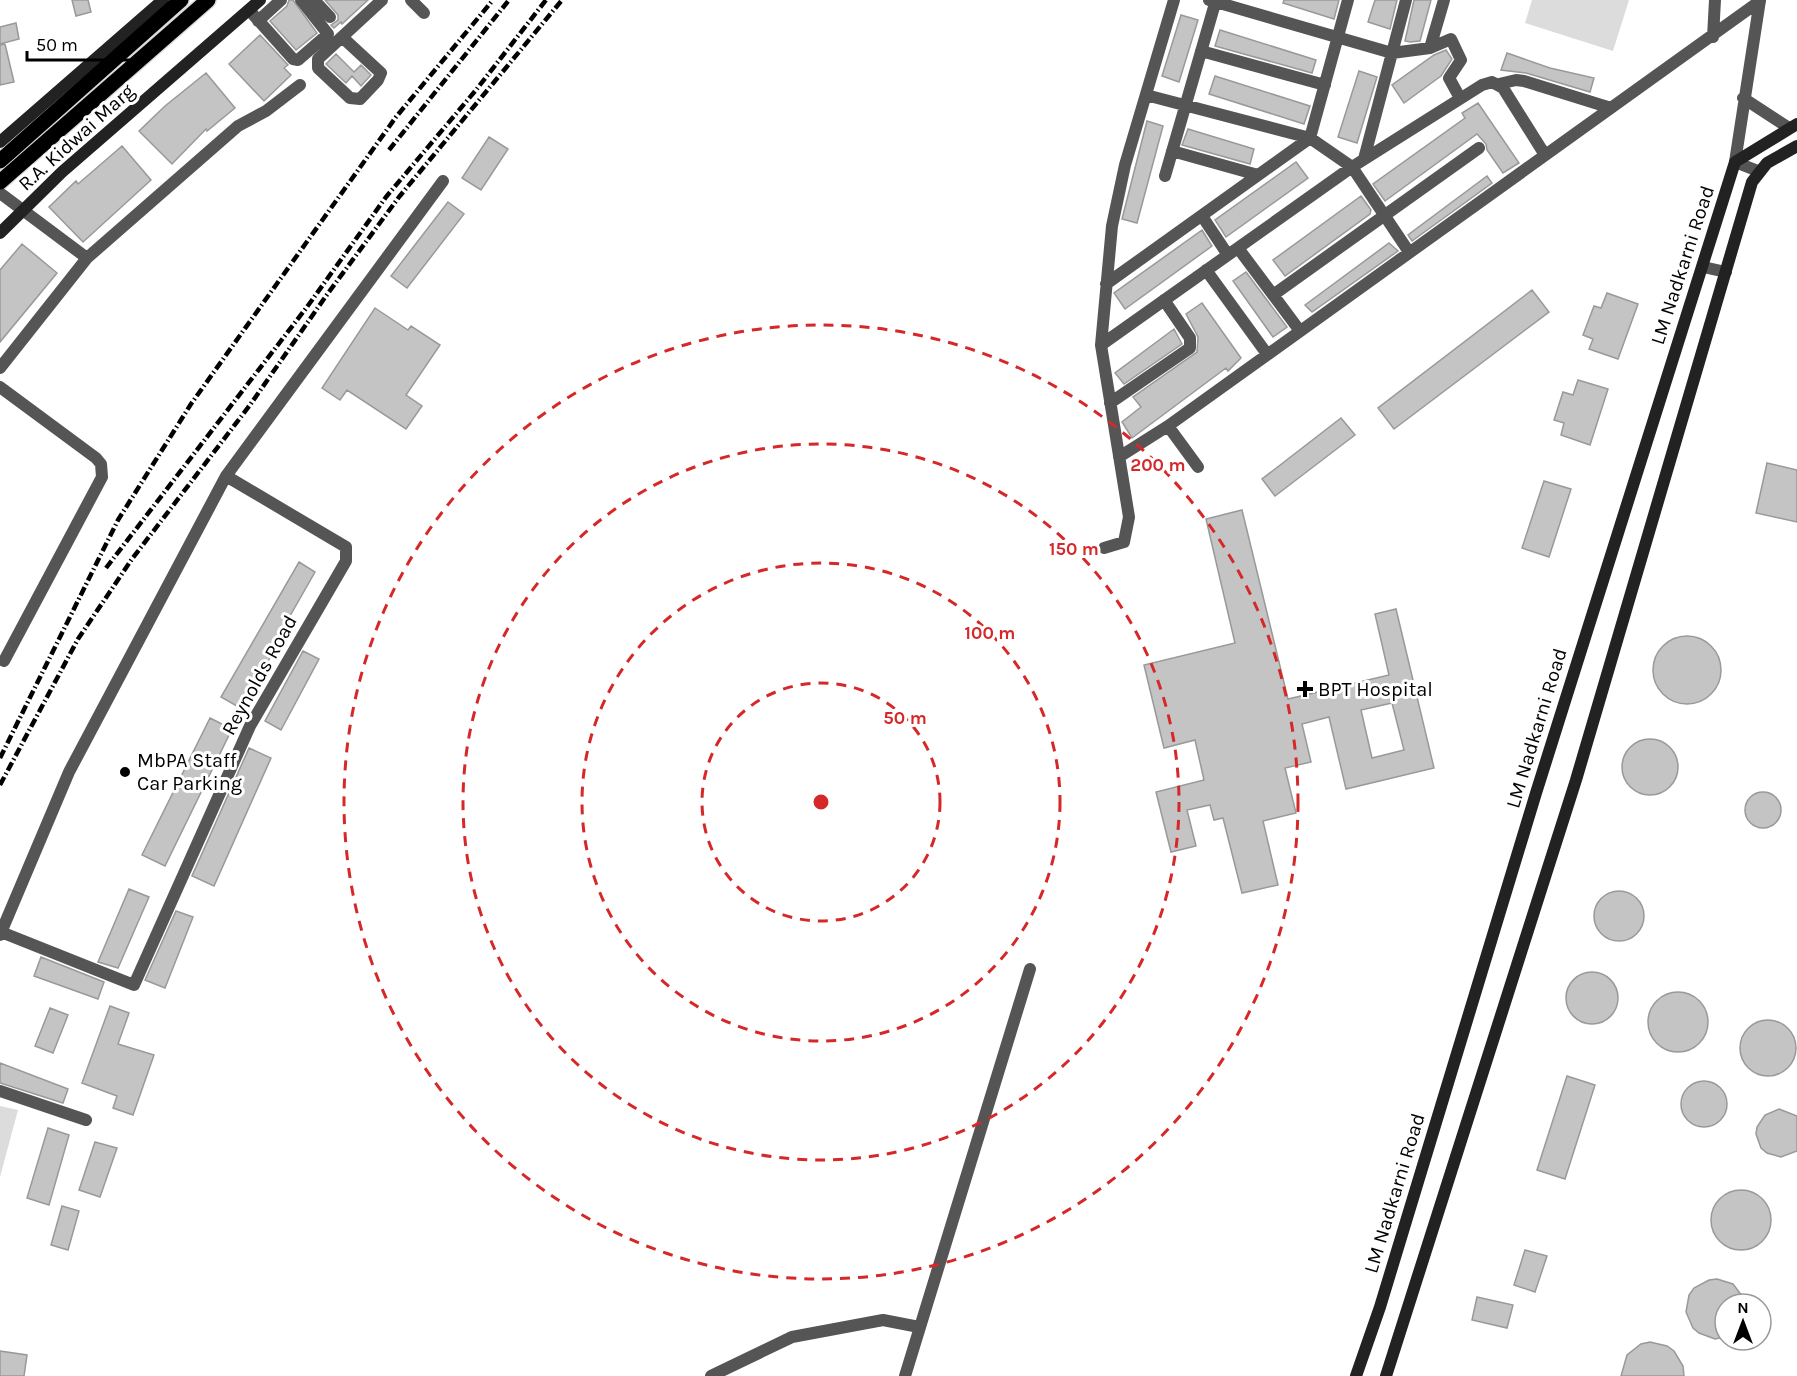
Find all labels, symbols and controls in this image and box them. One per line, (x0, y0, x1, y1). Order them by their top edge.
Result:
scale bar (27, 24, 147, 62)
text: 50 m (36, 34, 78, 56)
street label: R.A. Kidwai Marg (14, 79, 139, 195)
street label: LM Nadkarni Road (1646, 183, 1719, 348)
text: 200 m (1130, 454, 1186, 476)
text: 150 m (1049, 538, 1099, 560)
street label: Reynolds Road (217, 611, 302, 739)
text: 100 m (965, 622, 1015, 644)
street label: LM Nadkarni Road (1501, 645, 1572, 811)
place label: BPT Hospital (1318, 678, 1433, 701)
marker: BPT Hospital (1296, 680, 1314, 698)
text: 50 m (883, 707, 927, 729)
place label: MbPA Staff Car Parking (137, 749, 242, 795)
marker: MbPA Staff Car Parking (118, 765, 132, 779)
centre of rings (811, 792, 831, 812)
street label: LM Nadkarni Road (1359, 1110, 1430, 1276)
north arrow (1713, 1292, 1773, 1352)
text: N (1737, 1298, 1749, 1317)

